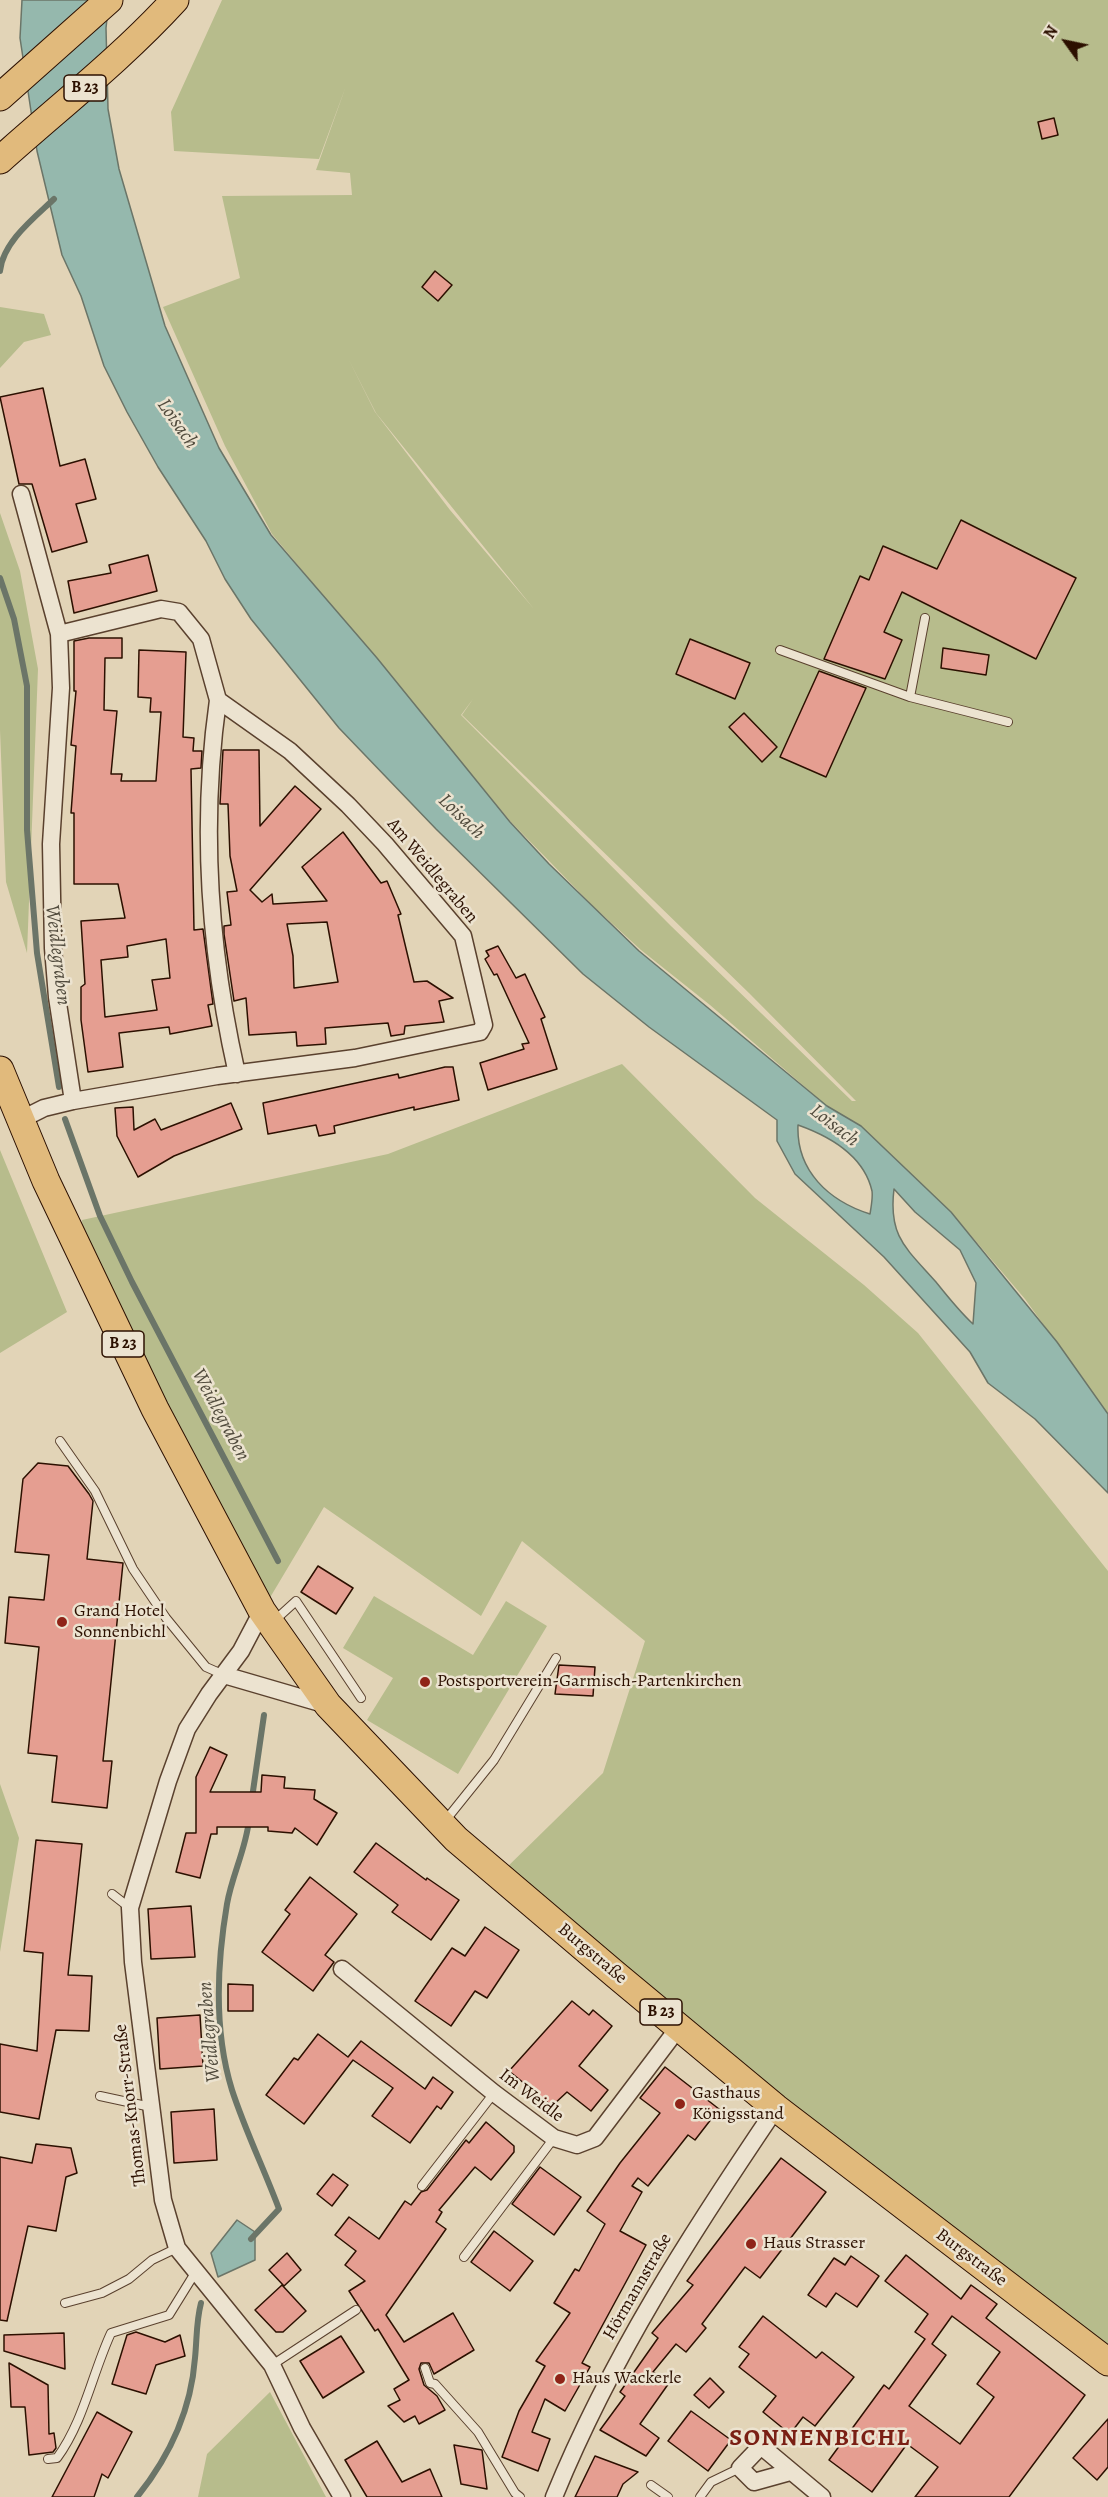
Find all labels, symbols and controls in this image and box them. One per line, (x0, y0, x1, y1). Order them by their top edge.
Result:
north arrow (1036, 12, 1096, 72)
text: N (1039, 21, 1063, 43)
road number: B 23 (64, 75, 106, 101)
water label: Loisach (151, 394, 203, 454)
water label: Loisach (433, 789, 489, 845)
street label: Am Weidlegraben (382, 814, 482, 928)
water label: Weidlegraben (39, 903, 75, 1007)
water label: Loisach (805, 1099, 863, 1153)
road number: B 23 (102, 1331, 144, 1357)
water label: Weidlegraben (186, 1365, 254, 1465)
place label: Grand Hotel Sonnenbichl (74, 1601, 166, 1644)
marker: Grand Hotel Sonnenbichl (55, 1615, 69, 1629)
place label: Postsportverein-Garmisch-Partenkirchen (437, 1671, 742, 1693)
marker: Postsportverein-Garmisch-Partenkirchen (418, 1675, 432, 1689)
street label: Burgstraße (553, 1919, 631, 1989)
water label: Weidlegraben (194, 1981, 226, 2083)
road number: B 23 (640, 1999, 682, 2025)
street label: Thomas-Knorr-Straße (110, 2023, 152, 2187)
street label: Im Weidle (494, 2065, 568, 2127)
place label: Gasthaus Königsstand (692, 2083, 784, 2126)
marker: Gasthaus Königsstand (673, 2097, 687, 2111)
street label: Burgstraße (931, 2224, 1011, 2292)
street label: Hörmannstraße (599, 2230, 677, 2344)
place label: Haus Strasser (763, 2233, 865, 2255)
marker: Haus Strasser (744, 2237, 758, 2251)
place label: Haus Wackerle (572, 2368, 681, 2390)
marker: Haus Wackerle (553, 2372, 567, 2386)
district label: SONNENBICHL (729, 2425, 911, 2453)

